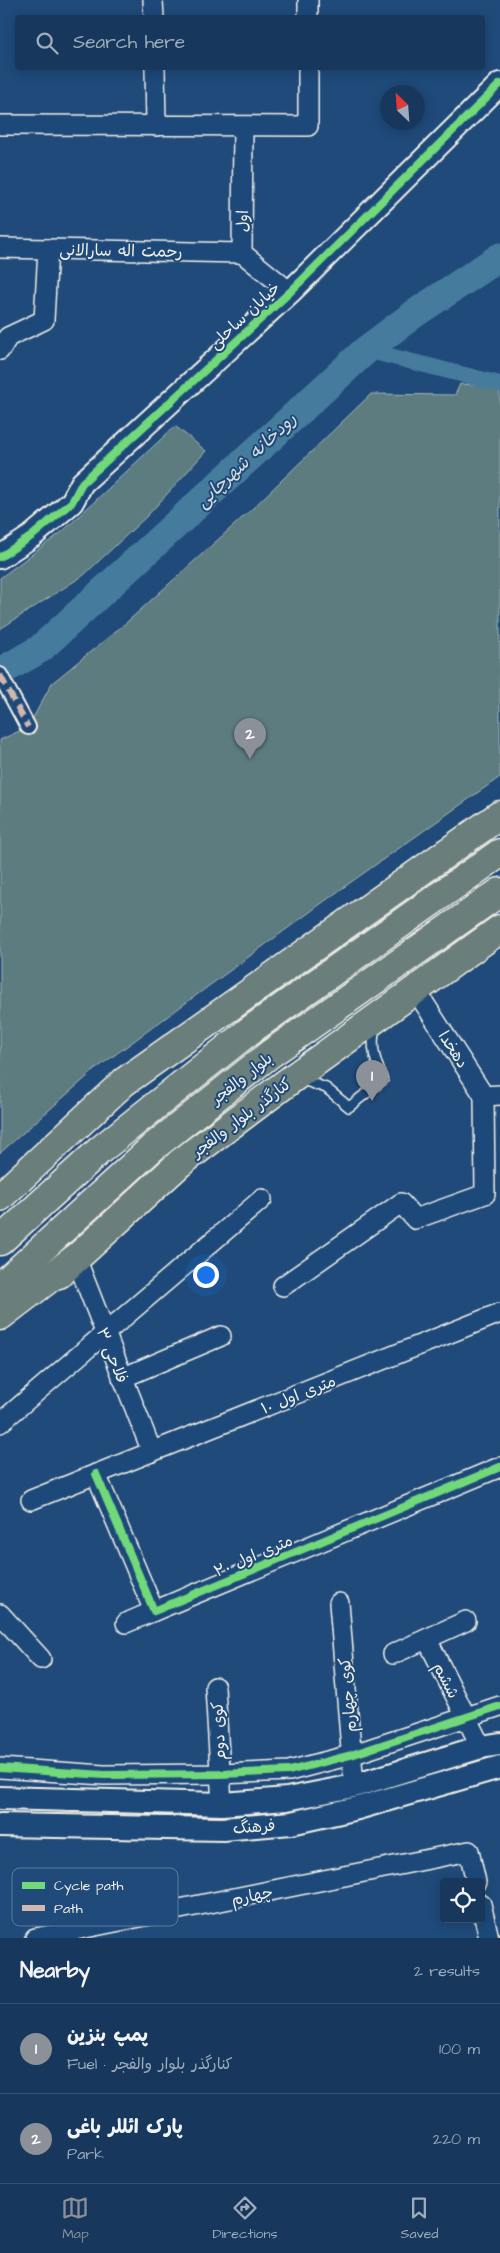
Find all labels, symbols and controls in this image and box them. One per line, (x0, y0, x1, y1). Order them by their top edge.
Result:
search box (15, 15, 485, 70)
icon: search (33, 29, 61, 57)
text: Search here (73, 29, 185, 56)
north arrow (380, 85, 425, 130)
street label: اول (232, 210, 254, 232)
street label: رحمت اله سارالانی (59, 239, 183, 263)
street label: خیابان ساحلی (204, 277, 285, 354)
water label: رودخانه شهرچایی (191, 407, 302, 514)
pin: 2 (234, 718, 266, 759)
street label: دهخدا (433, 1027, 473, 1073)
street label: بلوار والفجر (205, 1048, 277, 1111)
pin: 1 (356, 1060, 388, 1101)
street label: کنارگذر بلوار والفجر (185, 1073, 296, 1164)
your location (193, 1262, 219, 1288)
street label: فلاحی ۳ (91, 1324, 133, 1386)
street label: ۱۰ متری اول (258, 1370, 339, 1420)
street label: ۲۰ متری اول (211, 1529, 296, 1582)
street label: کوی چهارم (334, 1656, 363, 1733)
street label: ششم (427, 1659, 464, 1703)
street label: کوی دوم (206, 1701, 233, 1761)
street label: فرهنگ (232, 1815, 276, 1839)
legend (12, 1868, 178, 1926)
text: Cycle path (54, 1876, 123, 1896)
map controls (440, 1878, 485, 1923)
button: locate (440, 1878, 485, 1923)
street label: چهارم (229, 1881, 275, 1912)
text: Path (54, 1899, 83, 1919)
text: Nearby (20, 1956, 90, 1985)
text: 2 results (414, 1960, 480, 1982)
text: پمپ بنزین (67, 2022, 148, 2049)
text: 1 (35, 2038, 37, 2060)
text: 100 m (439, 2038, 480, 2060)
text: Fuel · کنارگذر بلوار والفجر (67, 2053, 233, 2075)
text: پارک ائللر باغی (67, 2114, 183, 2141)
text: 2 (31, 2128, 41, 2150)
text: 220 m (433, 2128, 480, 2150)
text: Park (67, 2143, 104, 2165)
tab: Map (61, 2194, 89, 2244)
tab: Directions (212, 2194, 277, 2244)
tab: Saved (400, 2194, 439, 2244)

